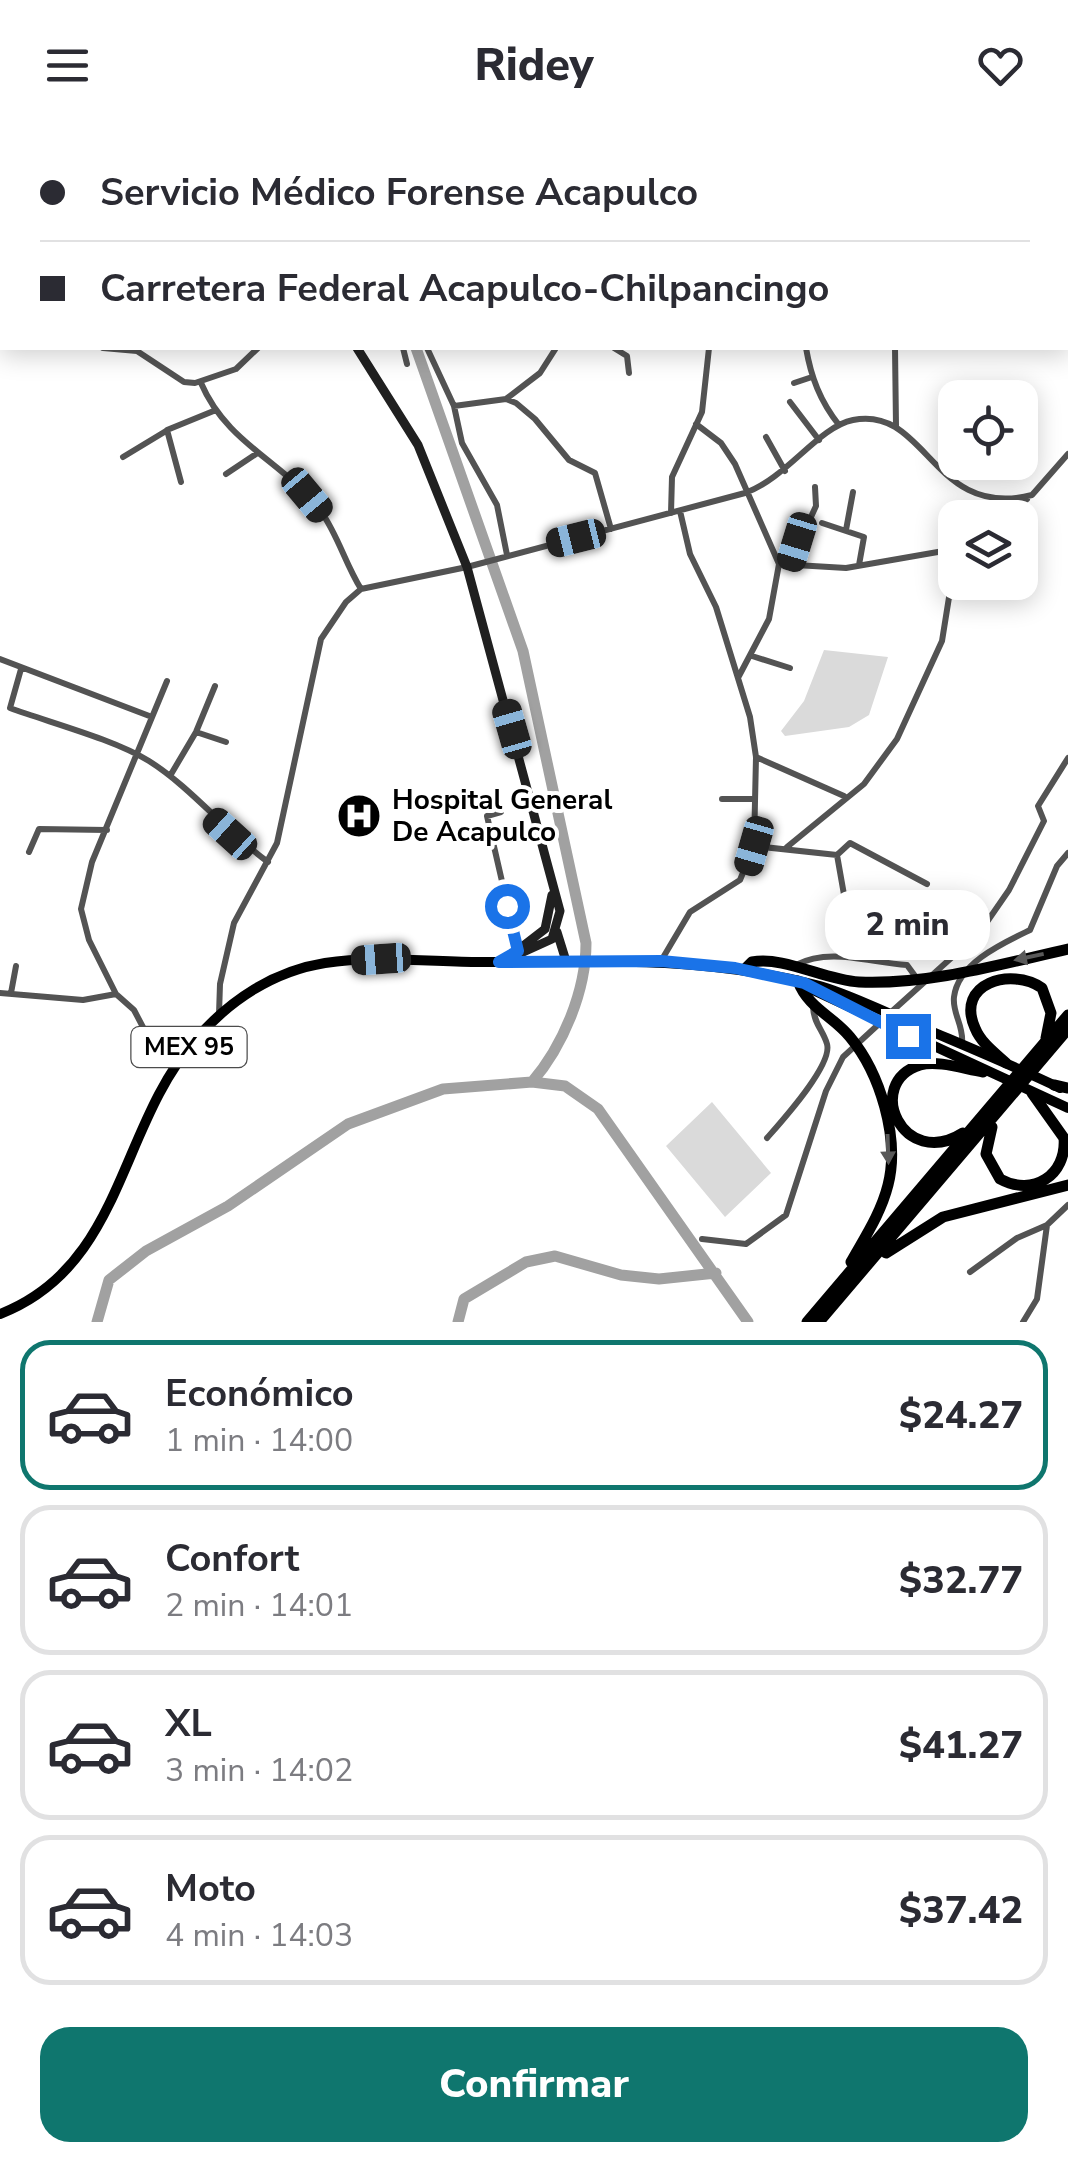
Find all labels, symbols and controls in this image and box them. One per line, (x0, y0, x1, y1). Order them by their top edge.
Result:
text: Ridey (474, 35, 594, 96)
icon: menu (40, 38, 95, 93)
icon: heart (973, 38, 1028, 93)
text: Servicio Médico Forense Acapulco (100, 167, 698, 218)
text: Carretera Federal Acapulco-Chilpancingo (100, 263, 830, 314)
map controls (938, 380, 1038, 600)
button: locate (938, 380, 1038, 480)
car (276, 462, 338, 528)
button: layers (938, 500, 1038, 600)
car (774, 509, 820, 575)
car (543, 516, 609, 560)
car (489, 696, 535, 762)
place label: Hospital General De Acapulco (392, 781, 612, 851)
hospital icon: Hospital General De Acapulco (336, 793, 382, 839)
car (198, 803, 262, 865)
car (731, 813, 777, 879)
route start (485, 884, 530, 929)
callout: 2 min (826, 891, 990, 961)
text: 2 min (865, 903, 950, 946)
car (350, 942, 412, 976)
one-way arrow (1013, 950, 1044, 966)
route end (886, 1014, 931, 1059)
road number: MEX 95 (132, 1027, 246, 1067)
one-way arrow (881, 1133, 897, 1165)
text: Económico (165, 1368, 354, 1419)
icon: car (45, 1370, 135, 1460)
text: $24.27 (899, 1390, 1023, 1441)
text: 1 min · 14:00 (165, 1419, 353, 1462)
text: Confort (165, 1533, 299, 1584)
icon: car (45, 1535, 135, 1625)
text: $32.77 (899, 1555, 1023, 1606)
text: 2 min · 14:01 (165, 1584, 353, 1627)
text: XL (165, 1698, 212, 1749)
icon: car (45, 1700, 135, 1790)
text: $41.27 (899, 1720, 1023, 1771)
text: 3 min · 14:02 (165, 1749, 353, 1792)
text: Moto (165, 1863, 256, 1914)
icon: car (45, 1865, 135, 1955)
text: $37.42 (899, 1885, 1023, 1936)
text: 4 min · 14:03 (165, 1914, 353, 1957)
button: Confirmar (40, 2027, 1028, 2142)

